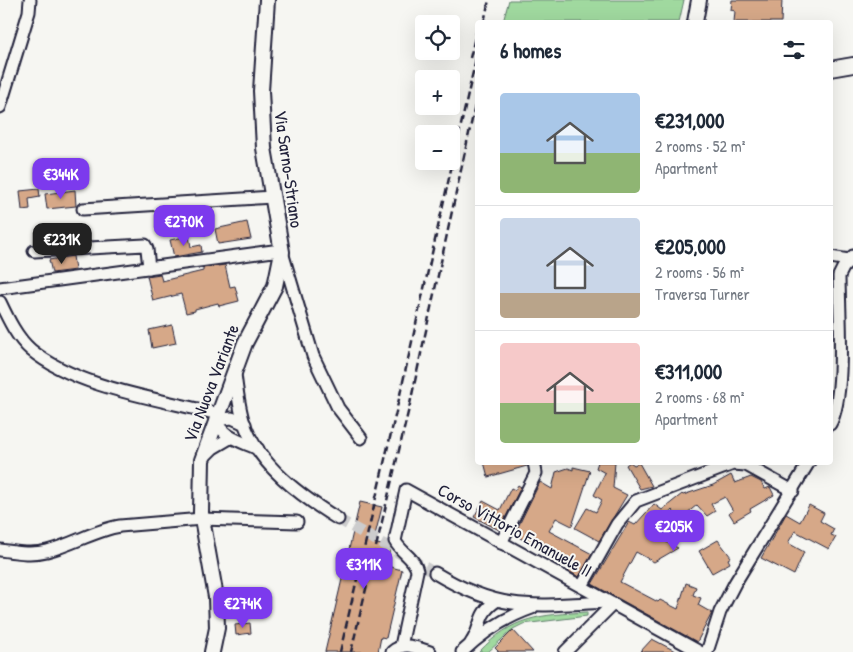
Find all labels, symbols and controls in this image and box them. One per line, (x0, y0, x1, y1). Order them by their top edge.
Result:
map controls (415, 15, 460, 170)
button: locate (415, 15, 460, 60)
text: 6 homes (500, 36, 561, 65)
icon: filters (780, 36, 808, 64)
button: + (415, 70, 460, 115)
text: €231,000 (655, 106, 724, 135)
street label: Via Sarno-Striano (268, 109, 310, 229)
icon: home (540, 113, 600, 173)
button: − (415, 125, 460, 170)
text: 2 rooms · 52 m² (655, 135, 745, 157)
text: Apartment (655, 157, 718, 179)
pin: €344K (26, 158, 96, 200)
text: €344K (43, 163, 79, 185)
pin: €270K (149, 204, 219, 247)
text: €270K (165, 210, 203, 232)
pin: €231K (27, 222, 97, 265)
text: €231K (44, 228, 80, 250)
text: €205,000 (655, 232, 726, 261)
icon: home (540, 238, 600, 298)
text: 2 rooms · 56 m² (655, 261, 744, 283)
text: Traversa Turner (655, 283, 750, 305)
street label: Via Nuova Variante (177, 320, 245, 446)
text: €311,000 (655, 357, 722, 386)
icon: home (540, 363, 600, 423)
text: 2 rooms · 68 m² (655, 386, 744, 408)
text: Apartment (655, 408, 718, 430)
street label: Corso Vittorio Emanuele II (433, 477, 597, 583)
pin: €205K (639, 510, 709, 552)
text: €205K (655, 515, 693, 537)
pin: €311K (329, 548, 399, 590)
text: €311K (347, 553, 381, 575)
pin: €274K (208, 586, 278, 629)
text: €274K (224, 592, 262, 614)

